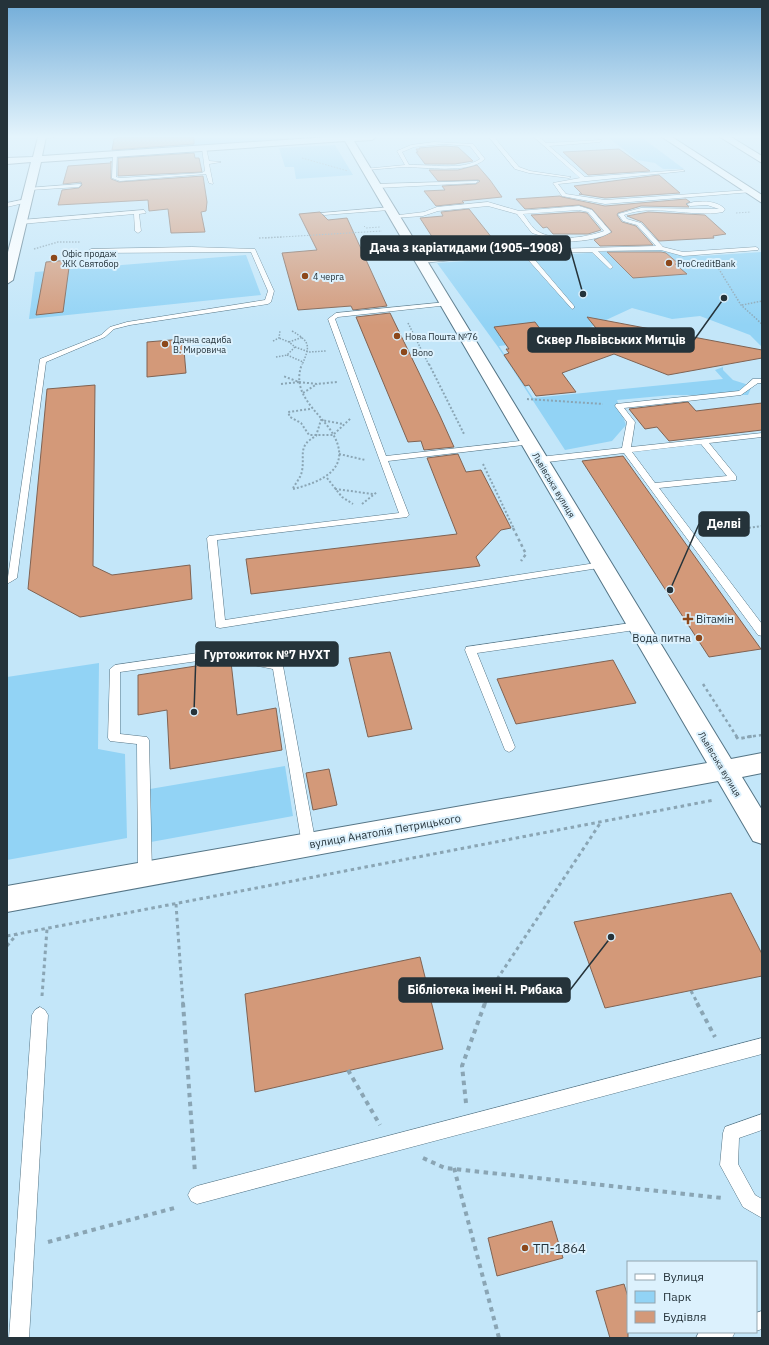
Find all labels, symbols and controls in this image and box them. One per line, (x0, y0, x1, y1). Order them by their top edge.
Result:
callout: Дача з каріатидами (1905–1908) (361, 236, 570, 260)
text: Дача з каріатидами (1905–1908) (370, 240, 562, 255)
place label: Офіс продаж ЖК Святобор (62, 248, 119, 269)
marker: Офіс продаж ЖК Святобор (49, 253, 59, 263)
marker: ProCreditBank (664, 258, 674, 268)
place label: ProCreditBank (677, 258, 736, 269)
marker: 4 черга (300, 271, 310, 281)
place label: 4 черга (313, 271, 344, 282)
callout: Сквер Львівських Митців (528, 328, 694, 352)
marker: Нова Пошта №76 (392, 331, 402, 341)
place label: Нова Пошта №76 (405, 331, 478, 342)
text: Сквер Львівських Митців (536, 332, 686, 347)
place label: Дачна садиба В. Мировича (173, 334, 232, 355)
marker: Дачна садиба В. Мировича (160, 339, 170, 349)
marker: Bono (399, 347, 409, 357)
place label: Bono (412, 347, 433, 358)
street label: Львівська вулиця (530, 450, 578, 520)
callout: Делві (699, 512, 749, 536)
text: Делві (707, 516, 741, 531)
place label: Вітамін (696, 612, 734, 626)
marker: Вітамін (683, 614, 693, 624)
place label: Вода питна (632, 631, 691, 645)
marker: Вода питна (694, 633, 704, 643)
callout: Гуртожиток №7 НУХТ (196, 642, 338, 666)
text: Гуртожиток №7 НУХТ (204, 647, 330, 662)
street label: Львівська вулиця (696, 729, 744, 799)
street label: вулиця Анатолія Петрицького (308, 811, 462, 851)
callout: Бібліотека імені Н. Рибака (399, 978, 570, 1002)
text: Бібліотека імені Н. Рибака (407, 982, 563, 997)
place label: ТП-1864 (533, 1240, 586, 1257)
marker: ТП-1864 (520, 1243, 530, 1253)
legend (627, 1261, 757, 1333)
text: Вулиця (663, 1269, 704, 1284)
text: Парк (663, 1289, 692, 1304)
text: Будівля (663, 1309, 706, 1324)

